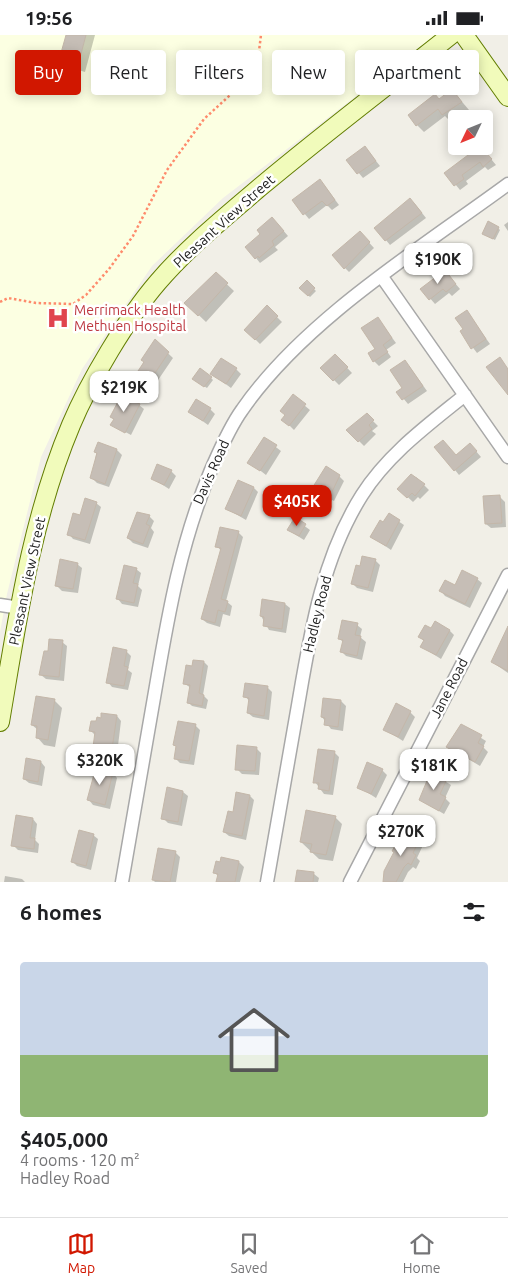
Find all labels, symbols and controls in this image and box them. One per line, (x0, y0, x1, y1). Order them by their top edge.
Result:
text: 19:56 (25, 7, 73, 29)
chip: Buy (15, 50, 81, 95)
chip: Rent (91, 50, 166, 95)
chip: Filters (176, 50, 262, 95)
chip: New (272, 50, 345, 95)
chip: Apartment (355, 50, 479, 95)
north arrow (448, 110, 492, 155)
map controls (448, 110, 493, 155)
street label: Pleasant View Street (170, 171, 278, 271)
pin: $190K (403, 243, 473, 285)
text: $190K (415, 250, 461, 268)
place label: Merrimack Health Methuen Hospital (74, 302, 187, 334)
hospital icon: Merrimack Health Methuen Hospital (45, 305, 71, 331)
pin: $219K (89, 371, 159, 413)
text: $219K (101, 378, 147, 396)
street label: Davis Road (190, 437, 232, 507)
pin: $405K (262, 485, 332, 527)
text: $405K (274, 492, 320, 510)
street label: Pleasant View Street (6, 515, 49, 647)
street label: Hadley Road (300, 574, 334, 654)
street label: Jane Road (427, 655, 471, 721)
pin: $320K (65, 743, 135, 786)
pin: $181K (399, 749, 469, 791)
text: $320K (77, 751, 123, 769)
text: $181K (411, 756, 457, 774)
pin: $270K (366, 815, 436, 857)
text: $270K (378, 822, 424, 840)
icon: filters (460, 898, 488, 926)
text: 6 homes (20, 900, 102, 924)
icon: home (209, 995, 299, 1085)
text: $405,000 (20, 1127, 108, 1151)
text: 4 rooms · 120 m² (20, 1151, 140, 1169)
text: Hadley Road (20, 1169, 110, 1187)
tab: Map (67, 1230, 95, 1276)
tab: Saved (230, 1230, 268, 1276)
tab: Home (403, 1230, 440, 1276)

